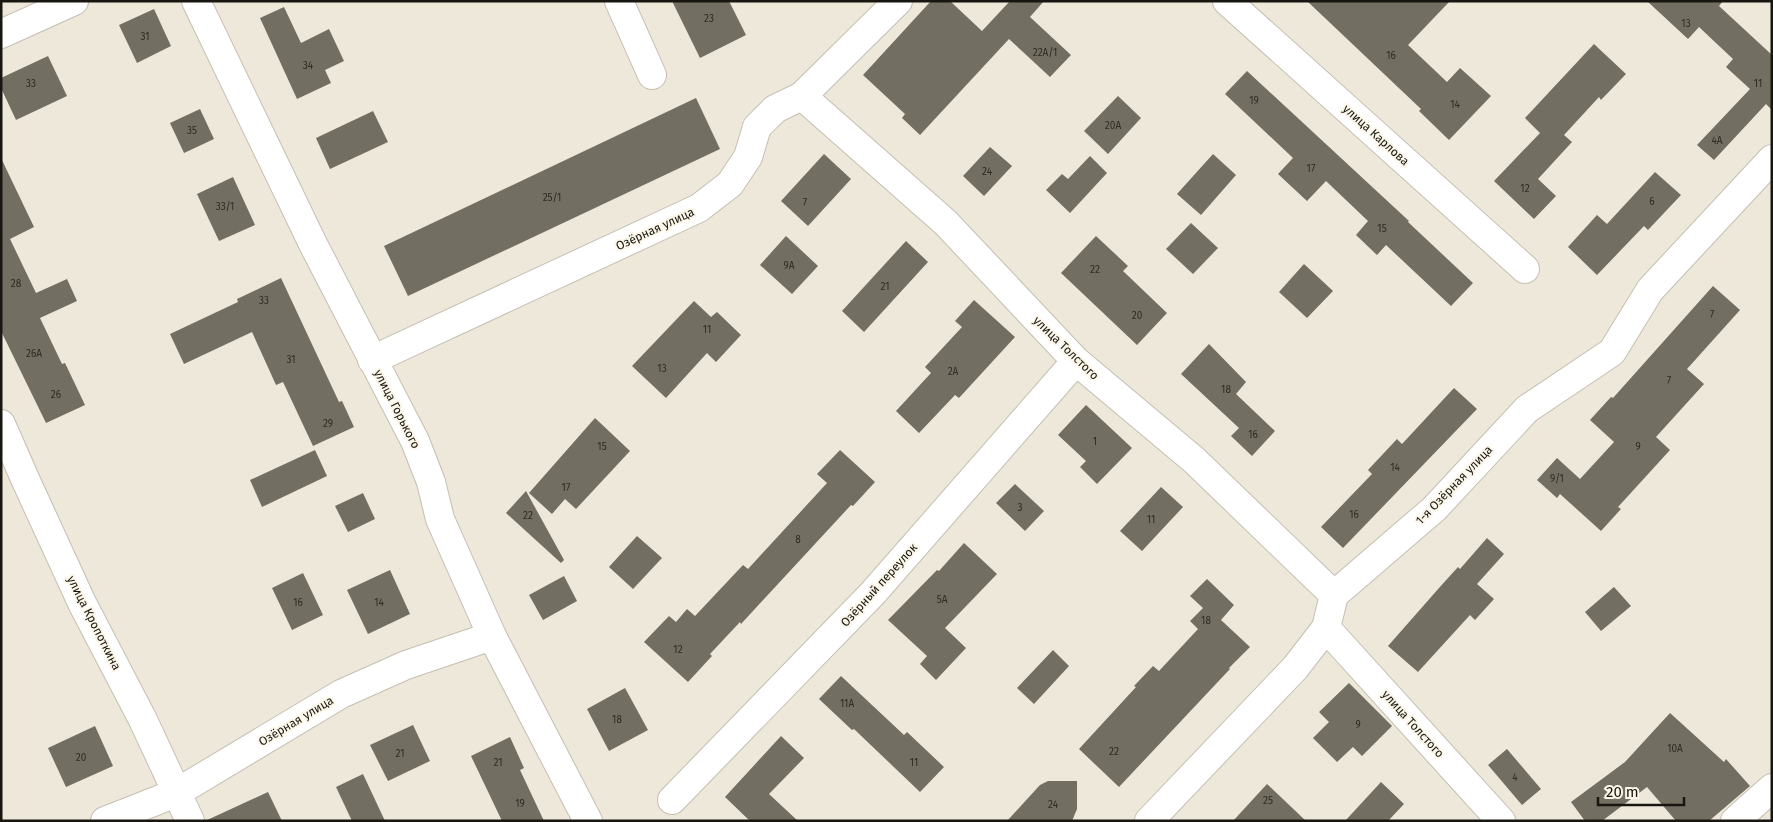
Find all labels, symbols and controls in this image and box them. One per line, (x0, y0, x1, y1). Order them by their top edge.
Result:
house number: 23 (704, 13, 714, 25)
house number: 13 (1681, 18, 1691, 30)
house number: 31 (140, 31, 150, 43)
house number: 22А/1 (1033, 47, 1057, 59)
house number: 16 (1386, 50, 1396, 62)
house number: 34 (303, 60, 314, 72)
house number: 33 (26, 78, 36, 90)
house number: 11 (1754, 78, 1762, 90)
house number: 19 (1249, 95, 1259, 107)
house number: 14 (1450, 99, 1461, 111)
street label: улица Карлова (1340, 102, 1412, 168)
house number: 20А (1105, 120, 1121, 132)
house number: 35 (187, 125, 197, 137)
house number: 4А (1711, 135, 1723, 147)
house number: 17 (1307, 163, 1316, 175)
house number: 24 (982, 166, 993, 178)
house number: 12 (1520, 183, 1530, 195)
house number: 25/1 (543, 192, 561, 204)
house number: 6 (1649, 196, 1655, 208)
house number: 7 (803, 197, 808, 209)
house number: 33/1 (216, 201, 234, 213)
street label: Озёрная улица (614, 205, 696, 253)
house number: 15 (1377, 223, 1387, 235)
house number: 9А (784, 260, 795, 272)
house number: 22 (1090, 264, 1100, 276)
house number: 28 (11, 278, 22, 290)
house number: 21 (880, 281, 890, 293)
house number: 33 (259, 295, 269, 307)
house number: 7 (1710, 309, 1715, 321)
house number: 20 (1132, 310, 1143, 322)
street label: улица Толстого (1030, 313, 1102, 383)
house number: 11 (703, 324, 711, 336)
house number: 26А (26, 348, 42, 360)
house number: 31 (286, 354, 296, 366)
house number: 13 (657, 363, 667, 375)
house number: 2А (948, 366, 959, 378)
street label: улица Горького (371, 367, 423, 451)
house number: 7 (1667, 375, 1672, 387)
house number: 18 (1221, 384, 1231, 396)
house number: 26 (51, 389, 61, 401)
house number: 29 (323, 418, 333, 430)
house number: 16 (1248, 429, 1258, 441)
house number: 1 (1093, 436, 1097, 448)
house number: 15 (597, 441, 607, 453)
house number: 9 (1635, 441, 1641, 453)
street label: 1-я Озёрная улица (1413, 443, 1495, 527)
house number: 14 (1390, 462, 1401, 474)
house number: 9/1 (1550, 473, 1564, 485)
house number: 17 (562, 482, 571, 494)
house number: 3 (1018, 502, 1023, 514)
house number: 16 (1349, 509, 1359, 521)
house number: 22 (523, 510, 533, 522)
house number: 11 (1147, 514, 1155, 526)
house number: 8 (795, 534, 801, 546)
street label: Озёрный переулок (838, 540, 921, 630)
street label: улица Кропоткина (64, 573, 124, 673)
house number: 5А (937, 594, 948, 606)
house number: 16 (293, 597, 303, 609)
house number: 14 (374, 597, 385, 609)
house number: 18 (1201, 615, 1211, 627)
house number: 12 (673, 644, 683, 656)
street label: улица Толстого (1379, 687, 1447, 761)
street label: Озёрная улица (256, 693, 336, 749)
house number: 11А (840, 698, 854, 710)
house number: 18 (612, 714, 622, 726)
house number: 9 (1355, 719, 1361, 731)
house number: 10А (1667, 743, 1683, 755)
house number: 22 (1109, 746, 1119, 758)
house number: 21 (395, 748, 405, 760)
house number: 20 (76, 752, 87, 764)
house number: 21 (493, 757, 503, 769)
house number: 11 (910, 757, 918, 769)
house number: 4 (1512, 772, 1518, 784)
scale bar (1598, 774, 1684, 806)
text: 20 m (1606, 783, 1639, 801)
house number: 25 (1263, 795, 1273, 807)
house number: 19 (515, 798, 525, 810)
house number: 24 (1048, 799, 1059, 811)

